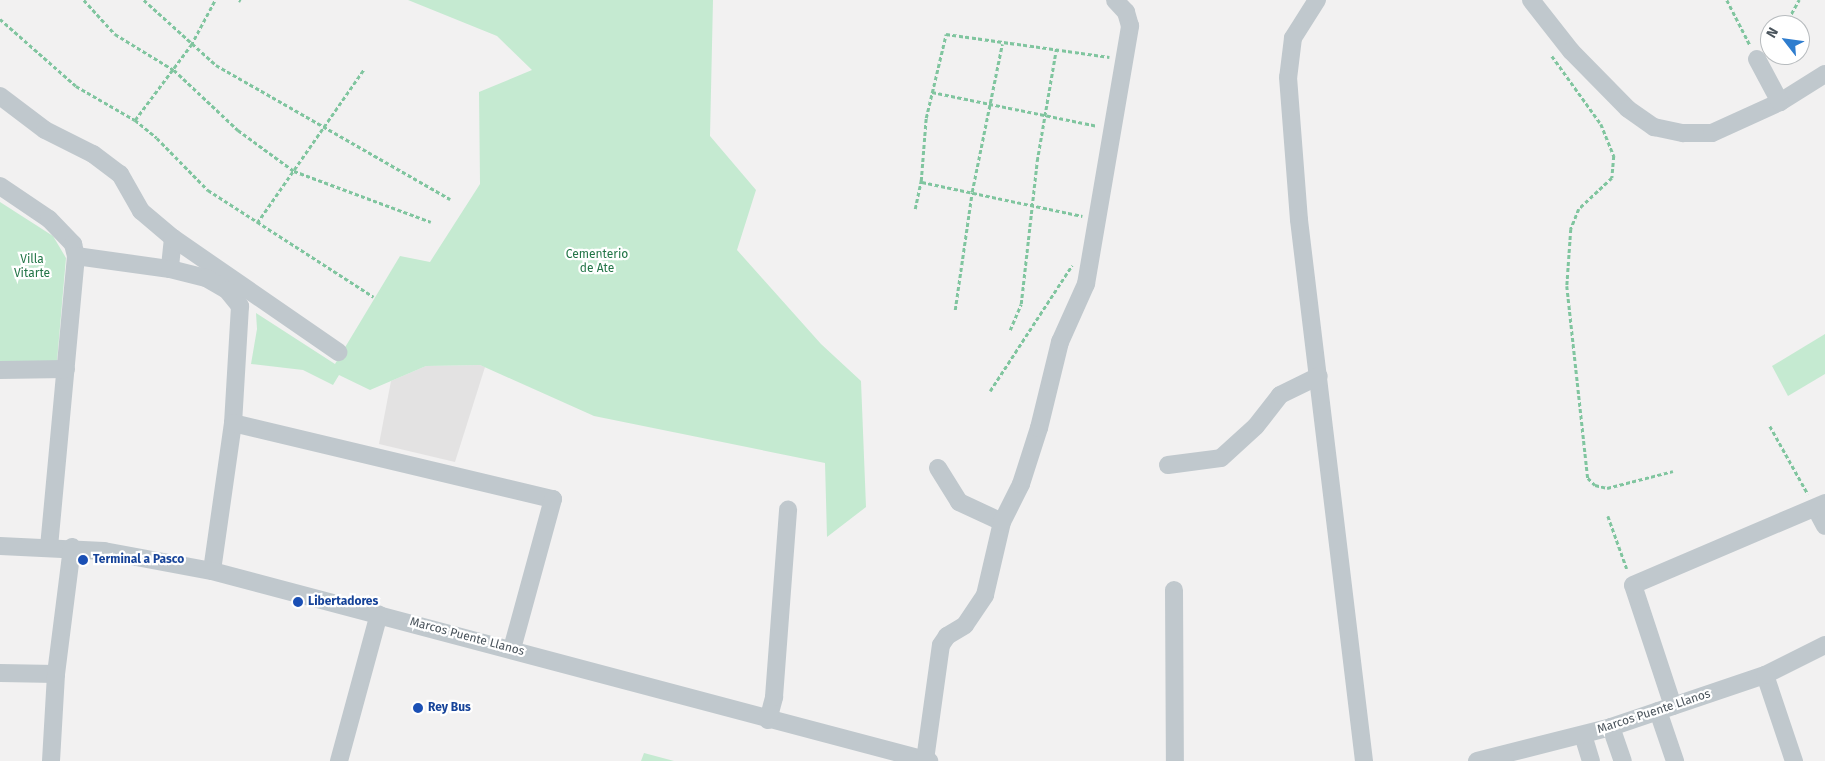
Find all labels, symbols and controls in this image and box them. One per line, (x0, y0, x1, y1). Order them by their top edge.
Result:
north arrow (1760, 15, 1810, 65)
text: N (1763, 24, 1782, 41)
park label: Cementerio de Ate (566, 248, 628, 276)
park label: Villa Vitarte (14, 253, 50, 281)
place label: Terminal a Pasco (93, 553, 184, 567)
marker: Terminal a Pasco (77, 554, 89, 566)
place label: Libertadores (308, 595, 378, 609)
marker: Libertadores (292, 596, 304, 608)
street label: Marcos Puente Llanos (408, 615, 526, 659)
street label: Marcos Puente Llanos (1596, 687, 1712, 737)
place label: Rey Bus (428, 701, 471, 715)
marker: Rey Bus (412, 702, 424, 714)

